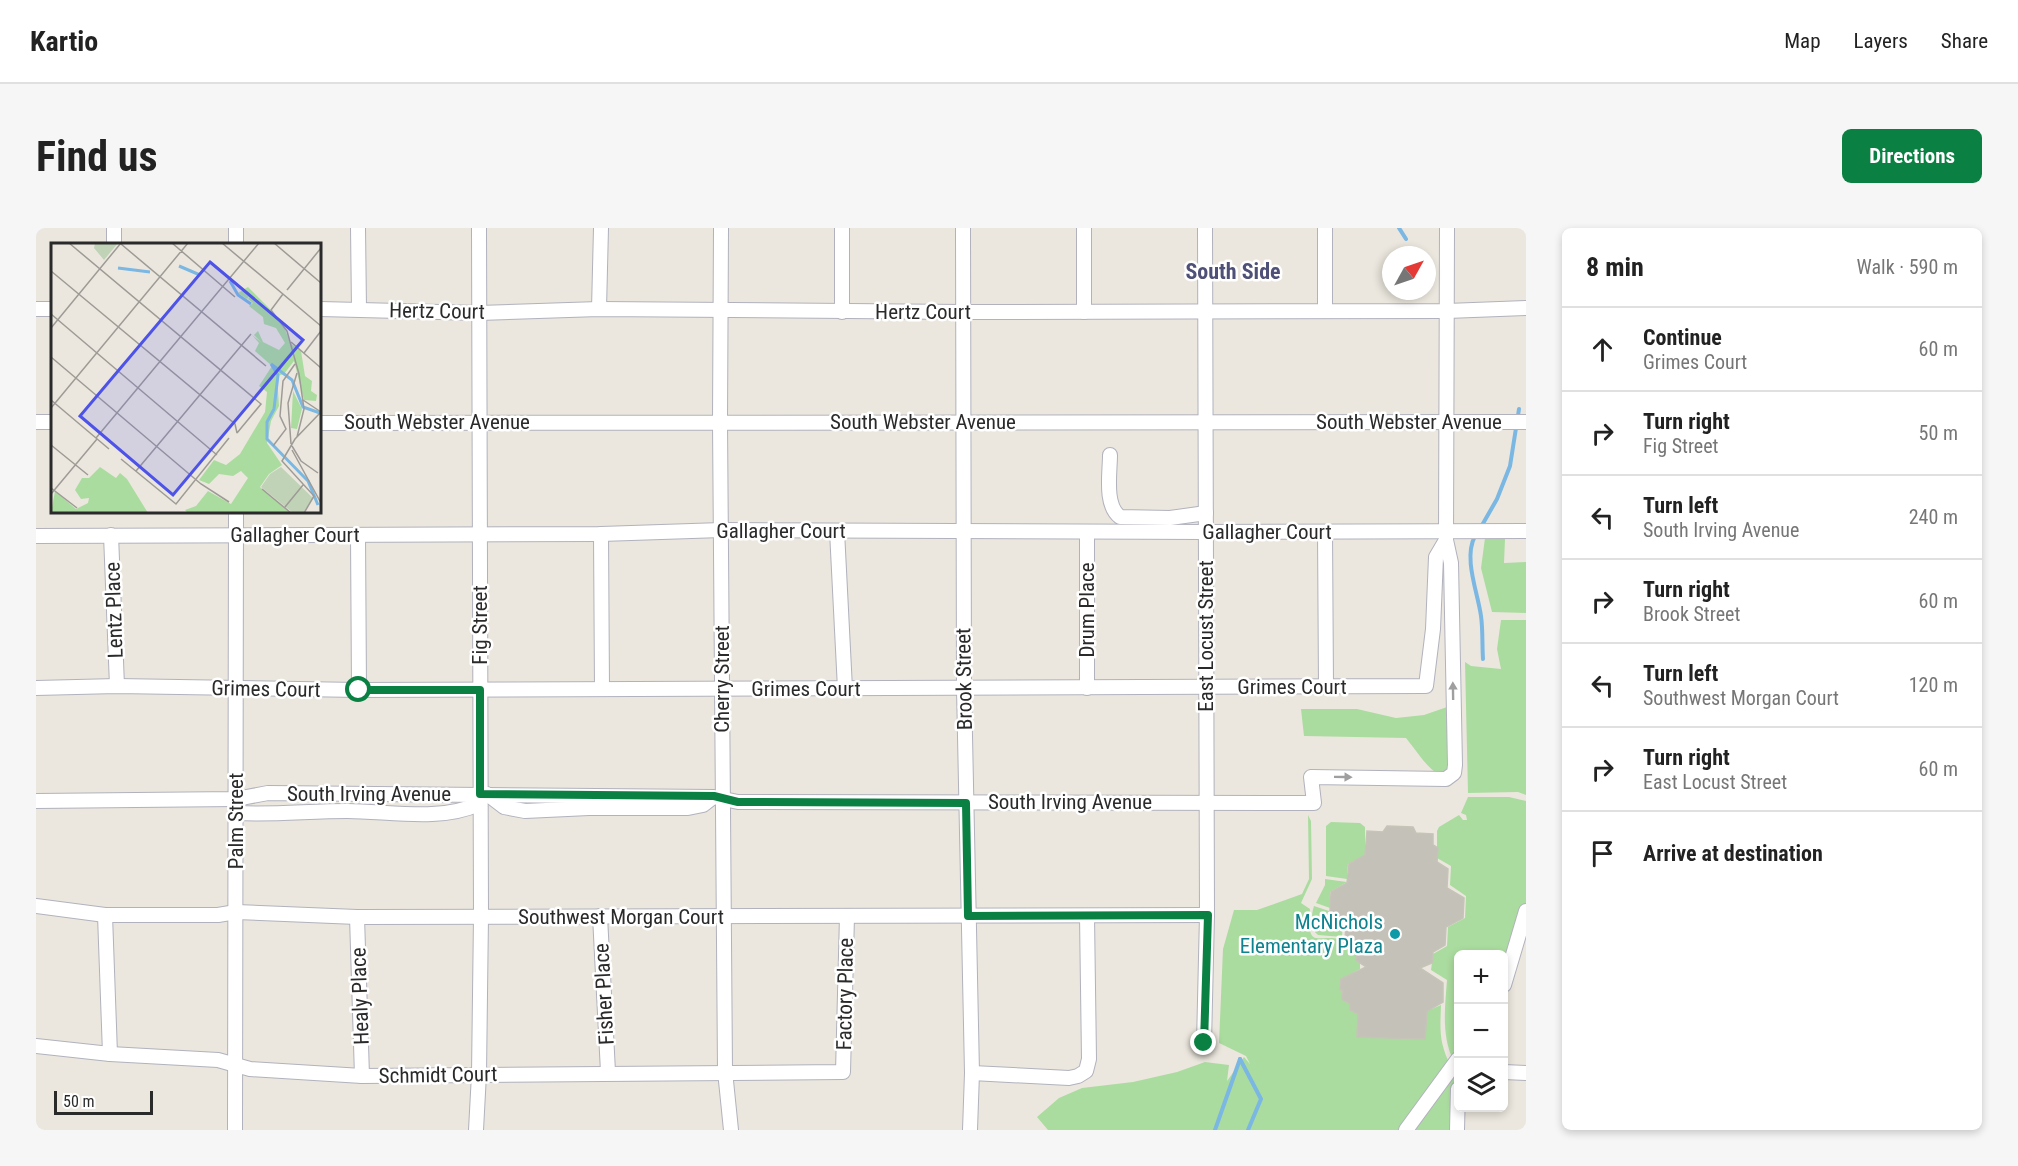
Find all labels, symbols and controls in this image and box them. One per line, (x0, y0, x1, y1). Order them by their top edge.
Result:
text: Kartio (30, 25, 98, 58)
text: Map (1784, 29, 1821, 53)
text: Layers (1854, 29, 1908, 53)
text: Share (1941, 29, 1988, 53)
button: Directions (1842, 129, 1982, 183)
text: Find us (36, 132, 157, 181)
inset map (51, 243, 321, 513)
north arrow (1382, 246, 1436, 300)
text: 8 min (1586, 252, 1644, 282)
text: Walk · 590 m (1857, 255, 1958, 279)
district label: South Side (1185, 259, 1281, 284)
street label: Hertz Court (389, 298, 485, 324)
street label: Hertz Court (875, 300, 971, 324)
text: Continue (1643, 325, 1722, 350)
icon: ahead (1586, 333, 1619, 366)
text: 60 m (1919, 337, 1958, 361)
text: Grimes Court (1643, 350, 1747, 374)
text: Turn right (1643, 409, 1730, 434)
street label: South Webster Avenue (344, 410, 530, 434)
street label: South Webster Avenue (830, 410, 1016, 434)
street label: South Webster Avenue (1316, 410, 1502, 434)
icon: right (1586, 417, 1619, 450)
text: 50 m (1919, 421, 1958, 445)
text: Fig Street (1643, 434, 1719, 458)
text: Turn left (1643, 493, 1718, 518)
icon: left (1586, 501, 1619, 534)
text: 240 m (1909, 505, 1958, 529)
text: South Irving Avenue (1643, 518, 1799, 542)
street label: Gallagher Court (716, 519, 846, 543)
street label: Gallagher Court (1202, 520, 1332, 544)
street label: Gallagher Court (230, 523, 360, 547)
street label: East Locust Street (1194, 560, 1218, 712)
street label: Lentz Place (100, 561, 128, 659)
street label: Drum Place (1075, 562, 1099, 658)
text: Turn right (1643, 577, 1730, 602)
street label: Fig Street (468, 585, 492, 665)
icon: right (1586, 585, 1619, 618)
text: 60 m (1919, 589, 1958, 613)
text: Brook Street (1643, 602, 1740, 626)
street label: Cherry Street (710, 625, 734, 733)
street label: Brook Street (951, 628, 977, 730)
text: Turn left (1643, 661, 1718, 686)
icon: left (1586, 669, 1619, 702)
text: 120 m (1909, 673, 1958, 697)
street label: Grimes Court (1237, 675, 1347, 699)
street label: Grimes Court (211, 676, 321, 702)
route start (345, 676, 371, 702)
street label: Grimes Court (751, 677, 861, 701)
one-way arrow (1448, 681, 1458, 700)
text: Southwest Morgan Court (1643, 686, 1839, 710)
text: Turn right (1643, 745, 1730, 770)
icon: right (1586, 753, 1619, 786)
text: 60 m (1919, 757, 1958, 781)
text: East Locust Street (1643, 770, 1787, 794)
one-way arrow (1333, 772, 1352, 782)
street label: Palm Street (224, 773, 248, 869)
street label: South Irving Avenue (287, 782, 451, 806)
street label: South Irving Avenue (988, 790, 1152, 814)
icon: arrive (1586, 837, 1619, 870)
text: Arrive at destination (1643, 841, 1823, 866)
street label: Southwest Morgan Court (518, 905, 724, 929)
place label: McNichols Elementary Plaza (1240, 910, 1383, 958)
marker: McNichols Elementary Plaza (1388, 927, 1402, 941)
street label: Factory Place (832, 938, 858, 1050)
street label: Fisher Place (589, 942, 619, 1045)
street label: Healy Place (346, 947, 374, 1045)
map controls (1454, 950, 1508, 1112)
button: + (1454, 950, 1508, 1004)
button: − (1454, 1004, 1508, 1058)
route end (1190, 1029, 1216, 1055)
button: layers (1454, 1058, 1508, 1112)
street label: Schmidt Court (379, 1062, 497, 1088)
scale bar (54, 1088, 153, 1116)
text: 50 m (63, 1092, 95, 1111)

